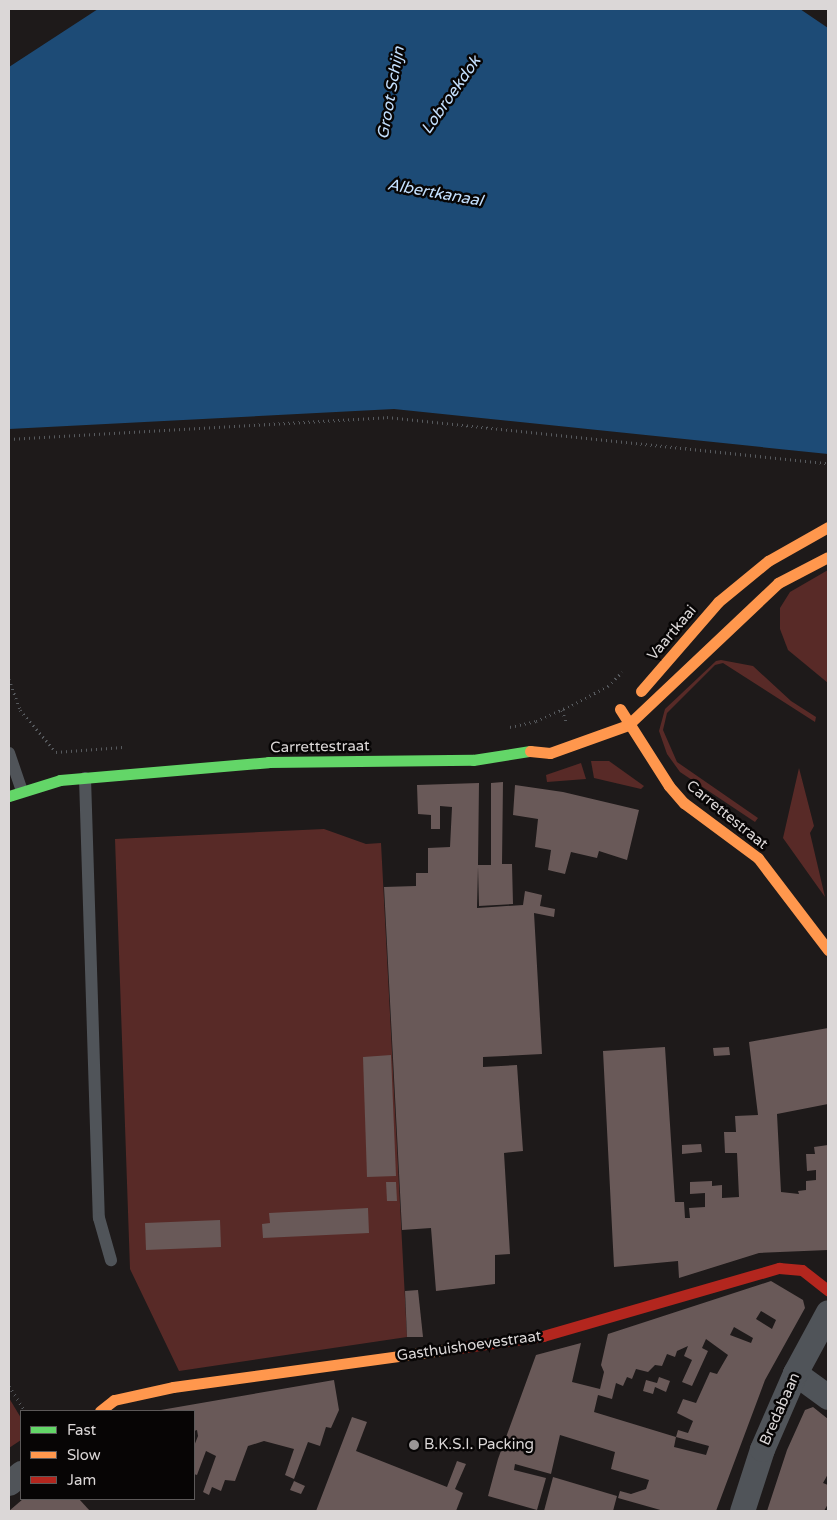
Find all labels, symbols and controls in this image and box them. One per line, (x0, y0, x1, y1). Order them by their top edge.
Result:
water label: Groot Schijn (373, 45, 409, 141)
water label: Lobroekdok (417, 52, 485, 138)
water label: Albertkanaal (386, 175, 484, 211)
street label: Vaartkaai (644, 602, 700, 664)
street label: Carrettestraat (270, 737, 370, 757)
street label: Carrettestraat (683, 777, 771, 853)
street label: Gasthuishoevestraat (396, 1327, 542, 1365)
street label: Bredabaan (756, 1370, 804, 1448)
legend (20, 1410, 195, 1500)
text: Fast (67, 1421, 96, 1439)
place label: B.K.S.I. Packing (424, 1436, 534, 1454)
marker: B.K.S.I. Packing (408, 1439, 420, 1451)
text: Slow (67, 1446, 101, 1464)
text: Jam (67, 1471, 96, 1489)

